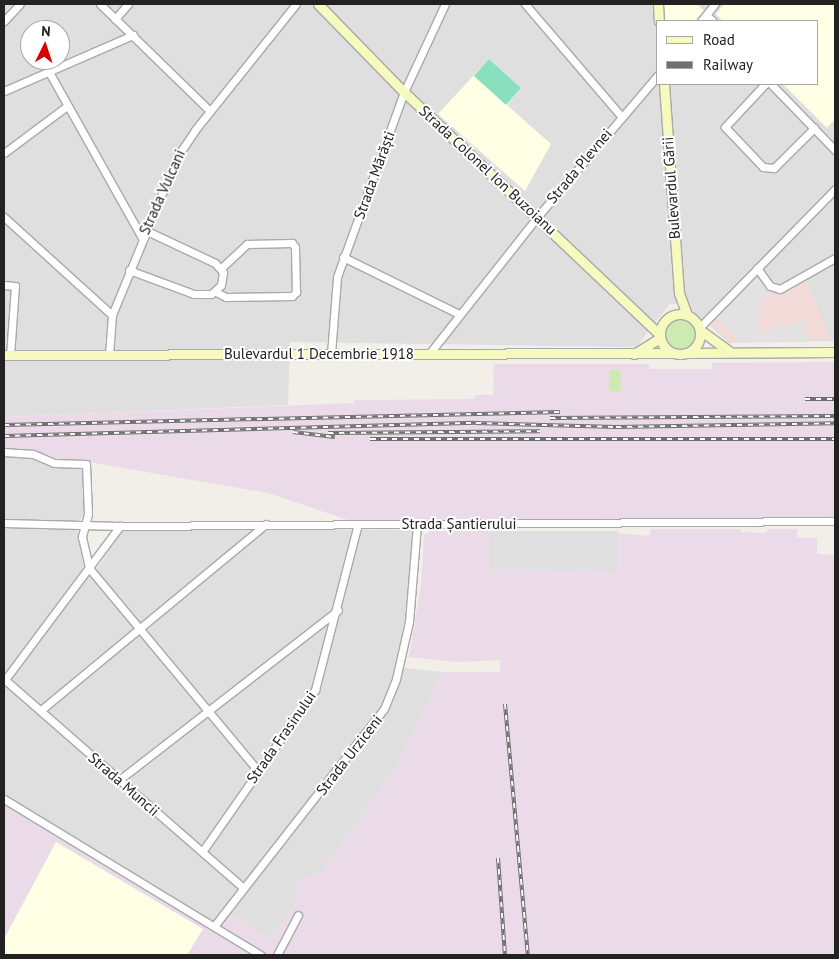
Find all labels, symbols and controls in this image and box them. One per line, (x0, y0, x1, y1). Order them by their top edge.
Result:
north arrow (20, 20, 70, 70)
legend (656, 20, 819, 85)
text: N (41, 22, 51, 40)
text: Road (703, 30, 735, 49)
text: Railway (703, 55, 753, 74)
street label: Strada Colonel Ion Buzoianu (415, 102, 561, 238)
street label: Strada Plevnei (542, 125, 616, 207)
street label: Strada Mărăști (350, 129, 398, 221)
street label: Bulevardul Gării (658, 136, 684, 240)
street label: Strada Vulcani (135, 146, 189, 238)
street label: Bulevardul 1 Decembrie 1918 (224, 345, 414, 363)
street label: Strada Șantierului (401, 515, 517, 533)
street label: Strada Frasinului (243, 687, 319, 787)
street label: Strada Urziceni (312, 711, 386, 799)
street label: Strada Muncii (85, 748, 163, 820)

